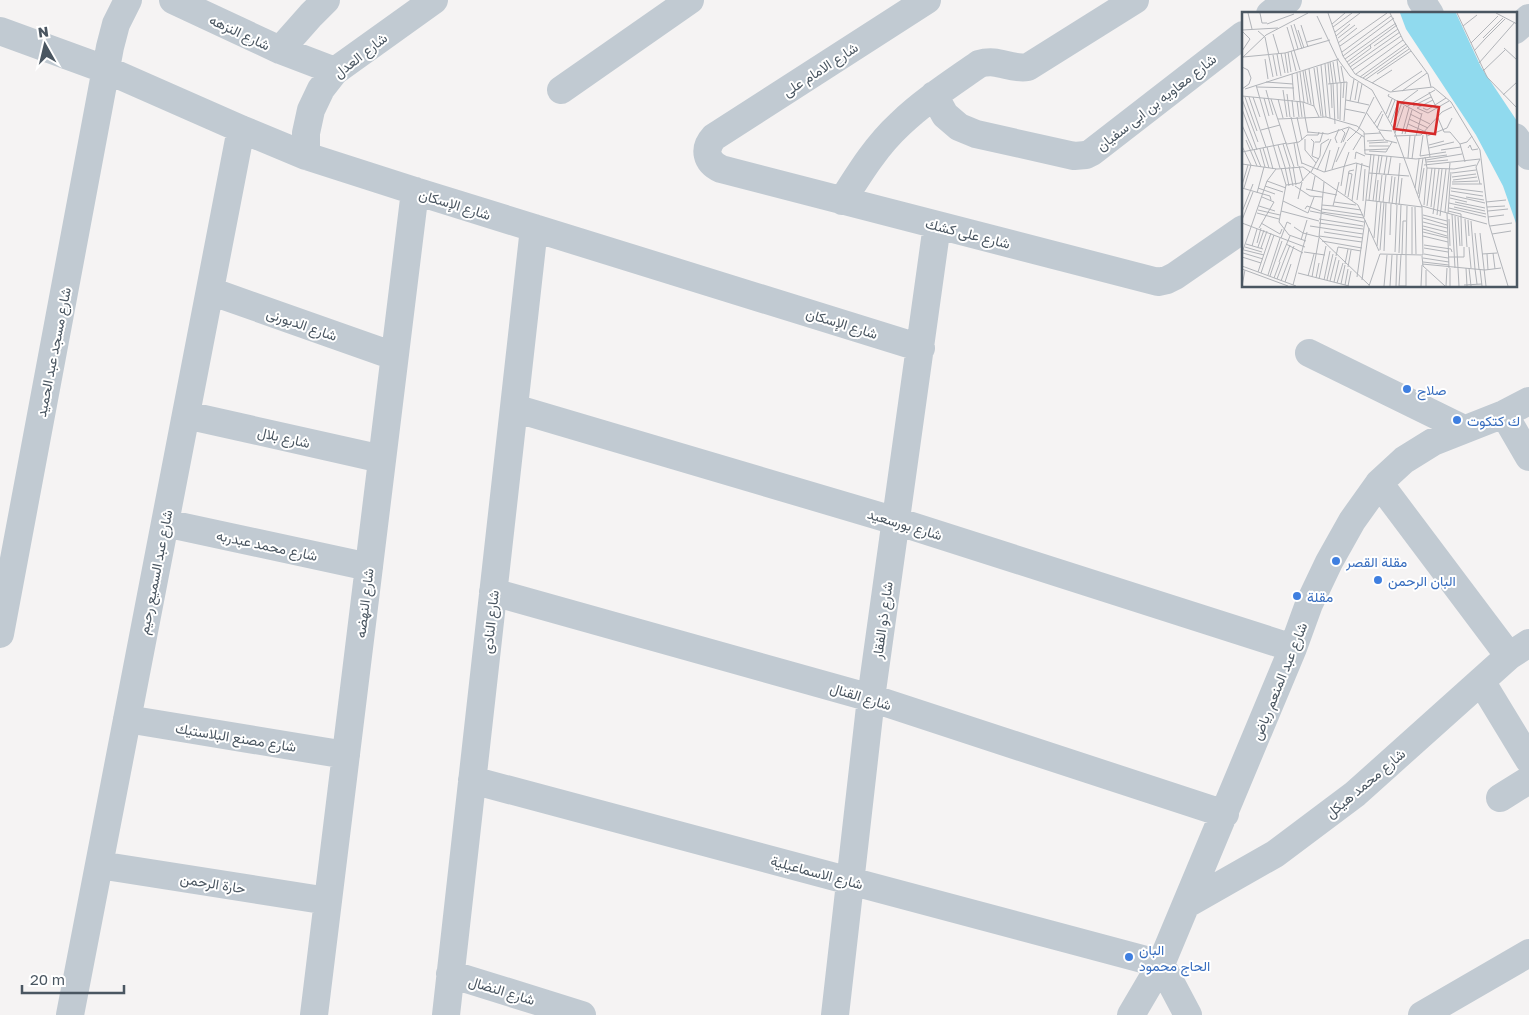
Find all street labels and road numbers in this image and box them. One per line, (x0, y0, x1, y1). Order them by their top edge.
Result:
street label: شارع النزهه (206, 11, 273, 56)
street label: شارع العدل (330, 29, 392, 84)
street label: شارع الامام على (779, 38, 863, 102)
street label: شارع معاويه بن ابى سفيان (1093, 50, 1221, 156)
street label: شارع الإسكان (416, 185, 493, 226)
street label: شارع على كشك (923, 214, 1012, 255)
street label: شارع مسجد عبد الحميد (32, 286, 77, 419)
street label: شارع الدبورنى (263, 304, 340, 347)
street label: شارع الإسكان (803, 304, 880, 345)
street label: شارع بلال (256, 423, 312, 454)
street label: شارع بورسعيد (865, 505, 944, 546)
street label: شارع عبد السميع رحيم (135, 508, 178, 636)
street label: شارع محمد عبدربه (214, 526, 319, 567)
street label: شارع النهضه (351, 567, 380, 639)
street label: شارع ذو الفقار (868, 580, 899, 661)
street label: شارع النادى (478, 589, 505, 655)
street label: شارع عبد المنعم رياض (1248, 620, 1313, 743)
street label: شارع القنال (827, 679, 894, 716)
street label: شارع مصنع البلاستيك (174, 719, 298, 758)
street label: شارع محمد هيكل (1322, 745, 1410, 824)
street label: شارع الاسماعيلية (768, 852, 865, 895)
street label: حارة الرحمن (179, 869, 247, 898)
street label: شارع النضال (466, 972, 537, 1011)

